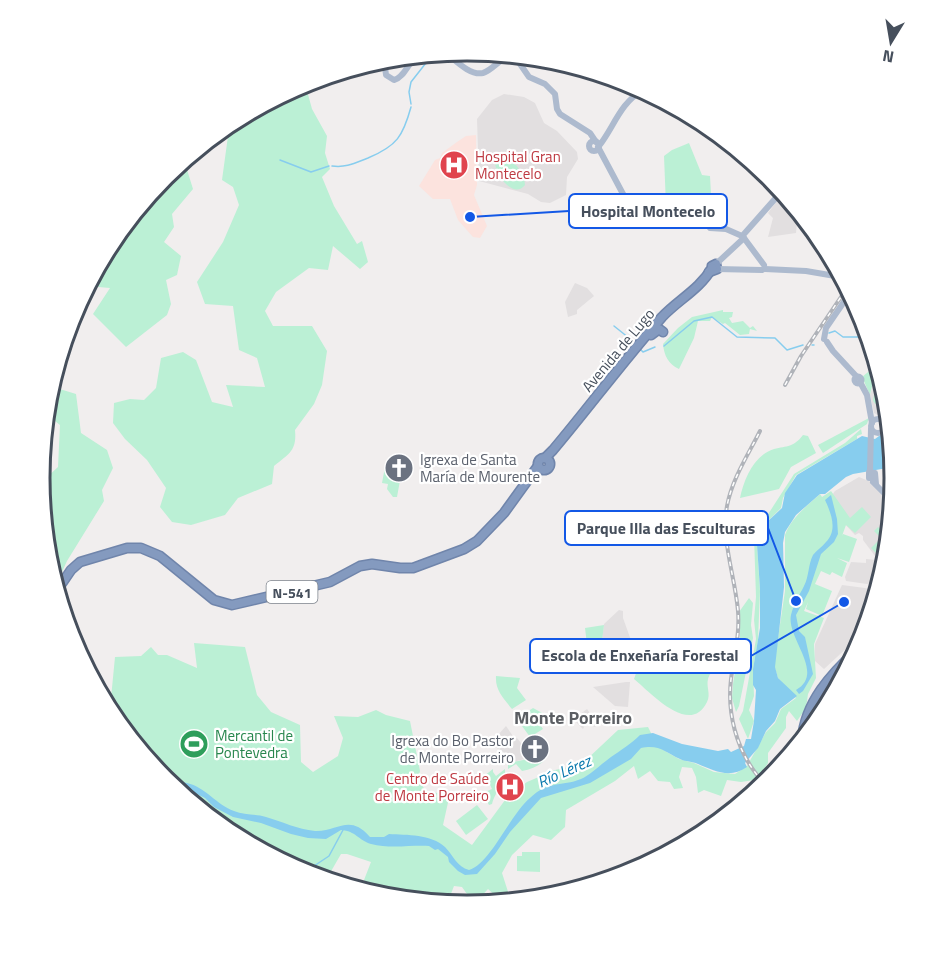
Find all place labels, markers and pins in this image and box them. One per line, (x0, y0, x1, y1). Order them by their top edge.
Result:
place label: Hospital Gran Montecelo (475, 145, 561, 185)
hospital icon: Hospital Gran Montecelo (438, 149, 470, 181)
callout: Hospital Montecelo (569, 194, 727, 228)
place label: Igrexa de Santa María de Mourente (420, 448, 540, 488)
church icon: Igrexa de Santa María de Mourente (383, 452, 415, 484)
callout: Parque Illa das Esculturas (565, 511, 768, 545)
callout: Escola de Enxeñaría Forestal (530, 639, 751, 673)
place label: Mercantil de Pontevedra (215, 724, 293, 764)
sports icon: Mercantil de Pontevedra (178, 728, 210, 760)
place label: Igrexa do Bo Pastor de Monte Porreiro (391, 729, 514, 769)
church icon: Igrexa do Bo Pastor de Monte Porreiro (519, 733, 551, 765)
place label: Centro de Saúde de Monte Porreiro (375, 767, 489, 807)
hospital icon: Centro de Saúde de Monte Porreiro (494, 771, 526, 803)

